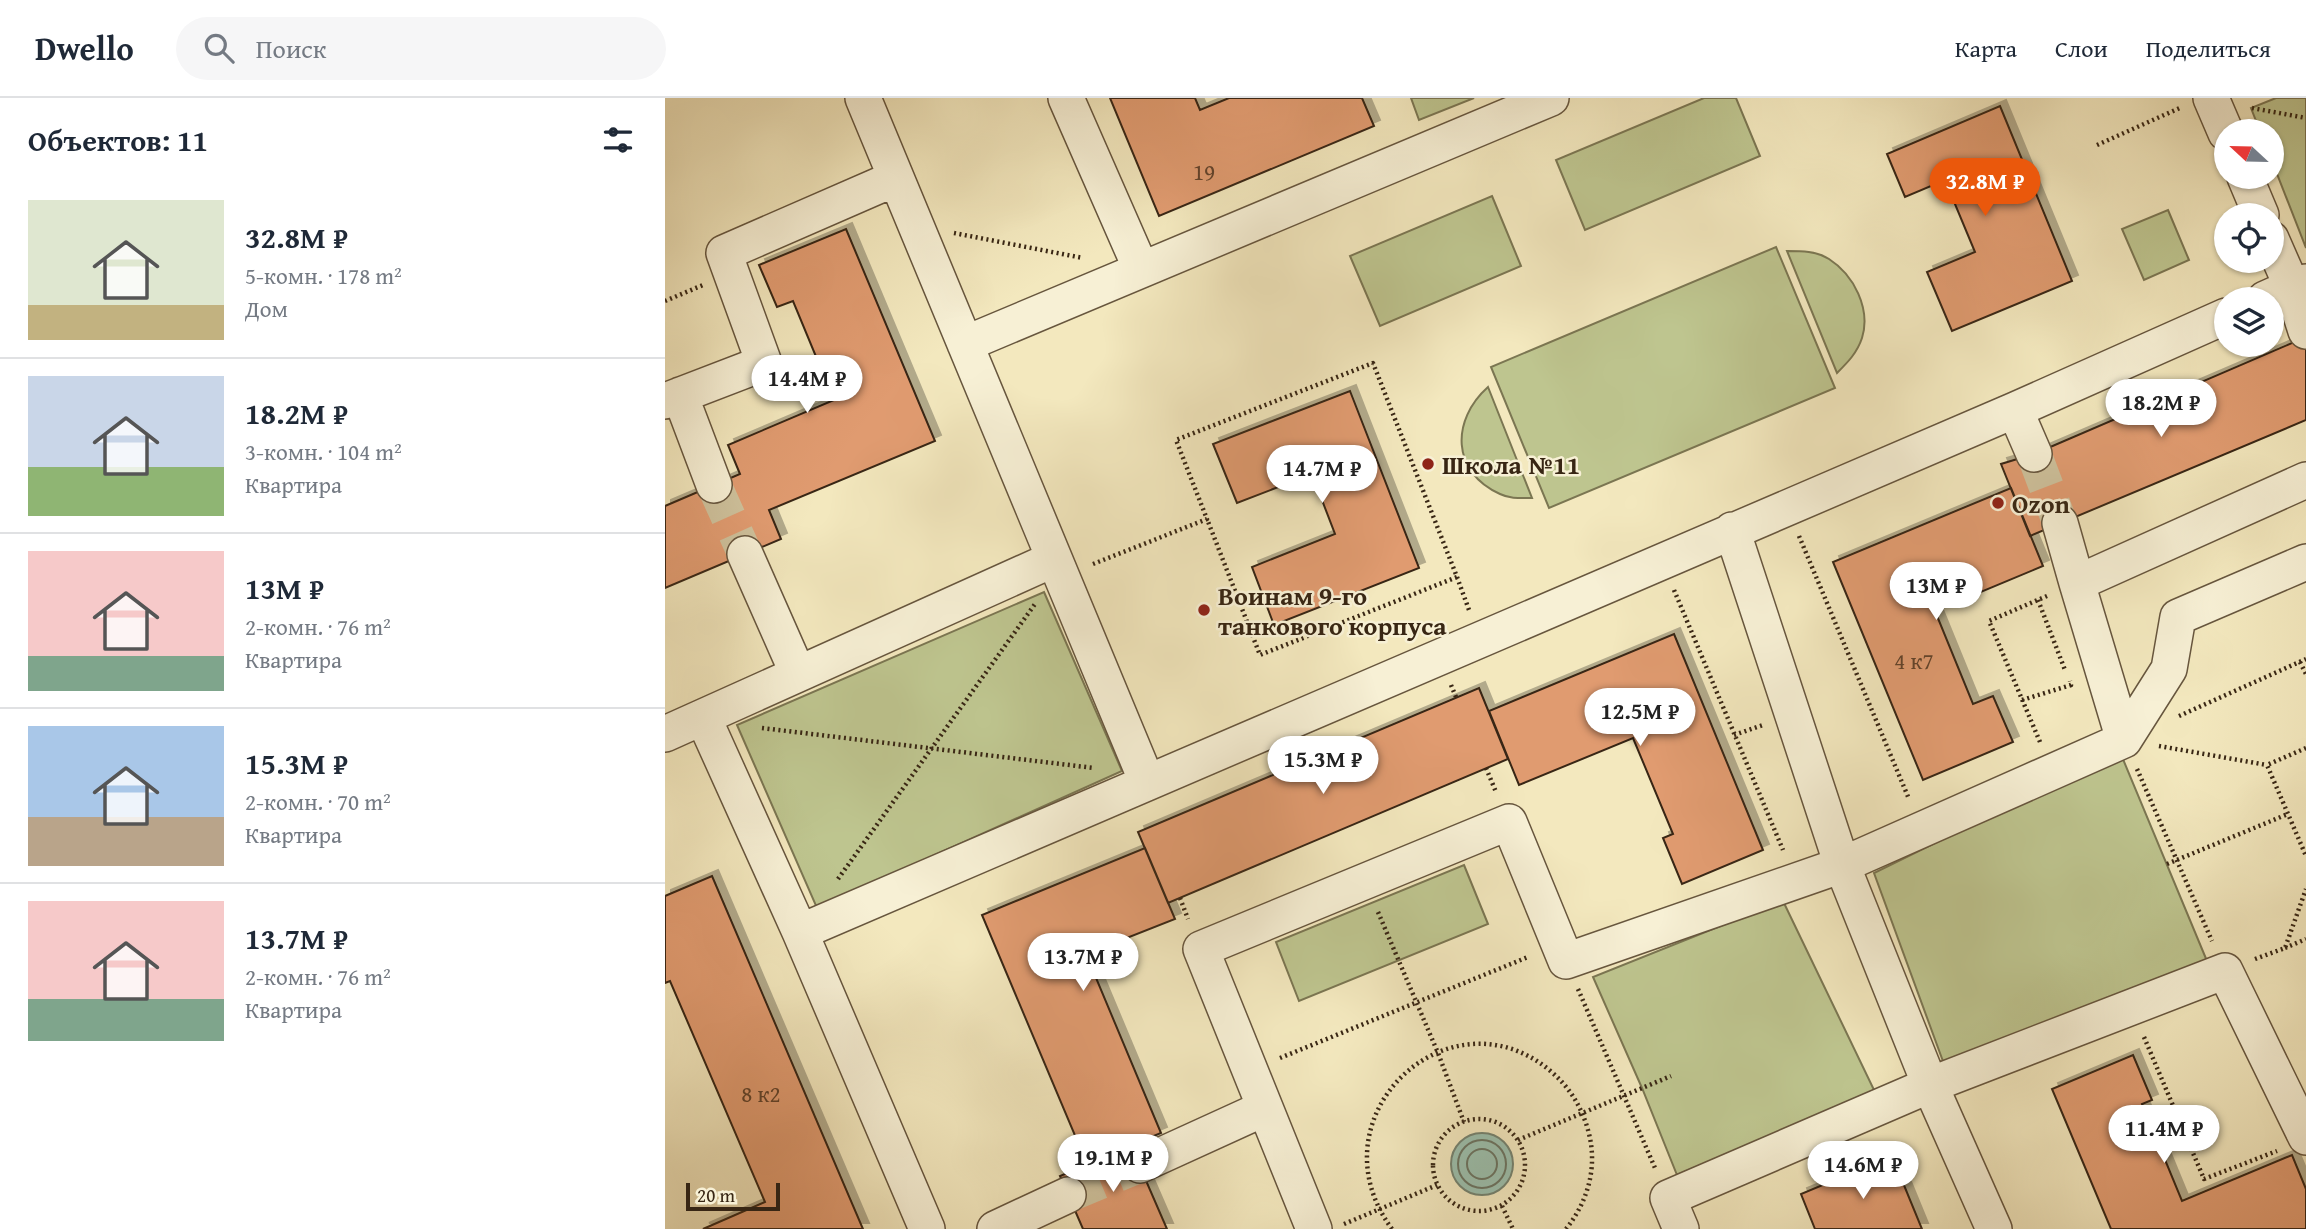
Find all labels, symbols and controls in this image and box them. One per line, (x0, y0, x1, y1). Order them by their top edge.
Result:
search box (176, 17, 666, 80)
text: Dwello (35, 24, 134, 72)
icon: search (200, 29, 238, 67)
text: Поиск (256, 29, 326, 68)
text: Карта (1955, 31, 2017, 66)
text: Слои (2055, 31, 2108, 66)
text: Поделиться (2146, 31, 2271, 66)
text: Объектов: 11 (28, 118, 208, 162)
north arrow (2214, 119, 2284, 189)
map controls (2214, 119, 2284, 357)
icon: filters (599, 121, 637, 159)
house number: 19 (1193, 155, 1215, 188)
pin: 32.8M ₽ (1920, 158, 2050, 218)
text: 32.8M ₽ (1945, 164, 2025, 197)
button: locate (2214, 203, 2284, 273)
text: 32.8M ₽ (245, 215, 348, 259)
icon: home (84, 228, 168, 312)
text: 5-комн. · 178 m² (245, 259, 402, 292)
button: layers (2214, 287, 2284, 357)
text: Дом (245, 292, 288, 325)
pin: 14.4M ₽ (742, 356, 872, 415)
text: 14.4M ₽ (767, 361, 847, 394)
pin: 18.2M ₽ (2096, 380, 2226, 439)
text: 18.2M ₽ (2121, 385, 2201, 418)
text: 18.2M ₽ (245, 391, 348, 435)
icon: home (84, 404, 168, 488)
text: 3-комн. · 104 m² (245, 435, 402, 468)
place label: Школа №11 (1442, 445, 1580, 484)
pin: 14.7M ₽ (1257, 446, 1387, 505)
text: 14.7M ₽ (1282, 451, 1362, 484)
marker: Школа №11 (1420, 456, 1436, 472)
text: Квартира (245, 468, 342, 501)
place label: Ozon (2012, 484, 2071, 523)
marker: Ozon (1990, 495, 2006, 511)
pin: 13M ₽ (1887, 562, 1985, 622)
text: 13M ₽ (245, 566, 324, 610)
text: 13M ₽ (1906, 568, 1966, 601)
place label: Воинам 9-го танкового корпуса (1218, 576, 1447, 645)
icon: home (84, 579, 168, 663)
marker: Воинам 9-го танкового корпуса (1196, 602, 1212, 618)
text: 2-комн. · 76 m² (245, 610, 391, 643)
text: Квартира (245, 643, 342, 676)
house number: 4 к7 (1894, 644, 1934, 677)
pin: 12.5M ₽ (1575, 688, 1705, 748)
text: 12.5M ₽ (1600, 694, 1680, 727)
pin: 15.3M ₽ (1258, 736, 1388, 796)
text: 15.3M ₽ (245, 741, 348, 785)
text: 15.3M ₽ (1283, 742, 1363, 775)
icon: home (84, 754, 168, 838)
text: 2-комн. · 70 m² (245, 785, 391, 818)
text: Квартира (245, 818, 342, 851)
text: 13.7M ₽ (245, 916, 348, 960)
icon: home (84, 929, 168, 1013)
pin: 13.7M ₽ (1018, 934, 1148, 993)
text: 13.7M ₽ (1043, 939, 1123, 972)
text: 2-комн. · 76 m² (245, 960, 391, 993)
text: Квартира (245, 993, 342, 1026)
house number: 8 к2 (741, 1077, 781, 1110)
pin: 11.4M ₽ (2099, 1105, 2229, 1165)
text: 11.4M ₽ (2124, 1111, 2204, 1144)
pin: 19.1M ₽ (1048, 1134, 1178, 1194)
text: 19.1M ₽ (1073, 1140, 1153, 1173)
pin: 14.6M ₽ (1798, 1142, 1928, 1201)
text: 14.6M ₽ (1823, 1147, 1903, 1180)
scale bar (686, 1180, 781, 1212)
text: 20 m (697, 1181, 735, 1209)

